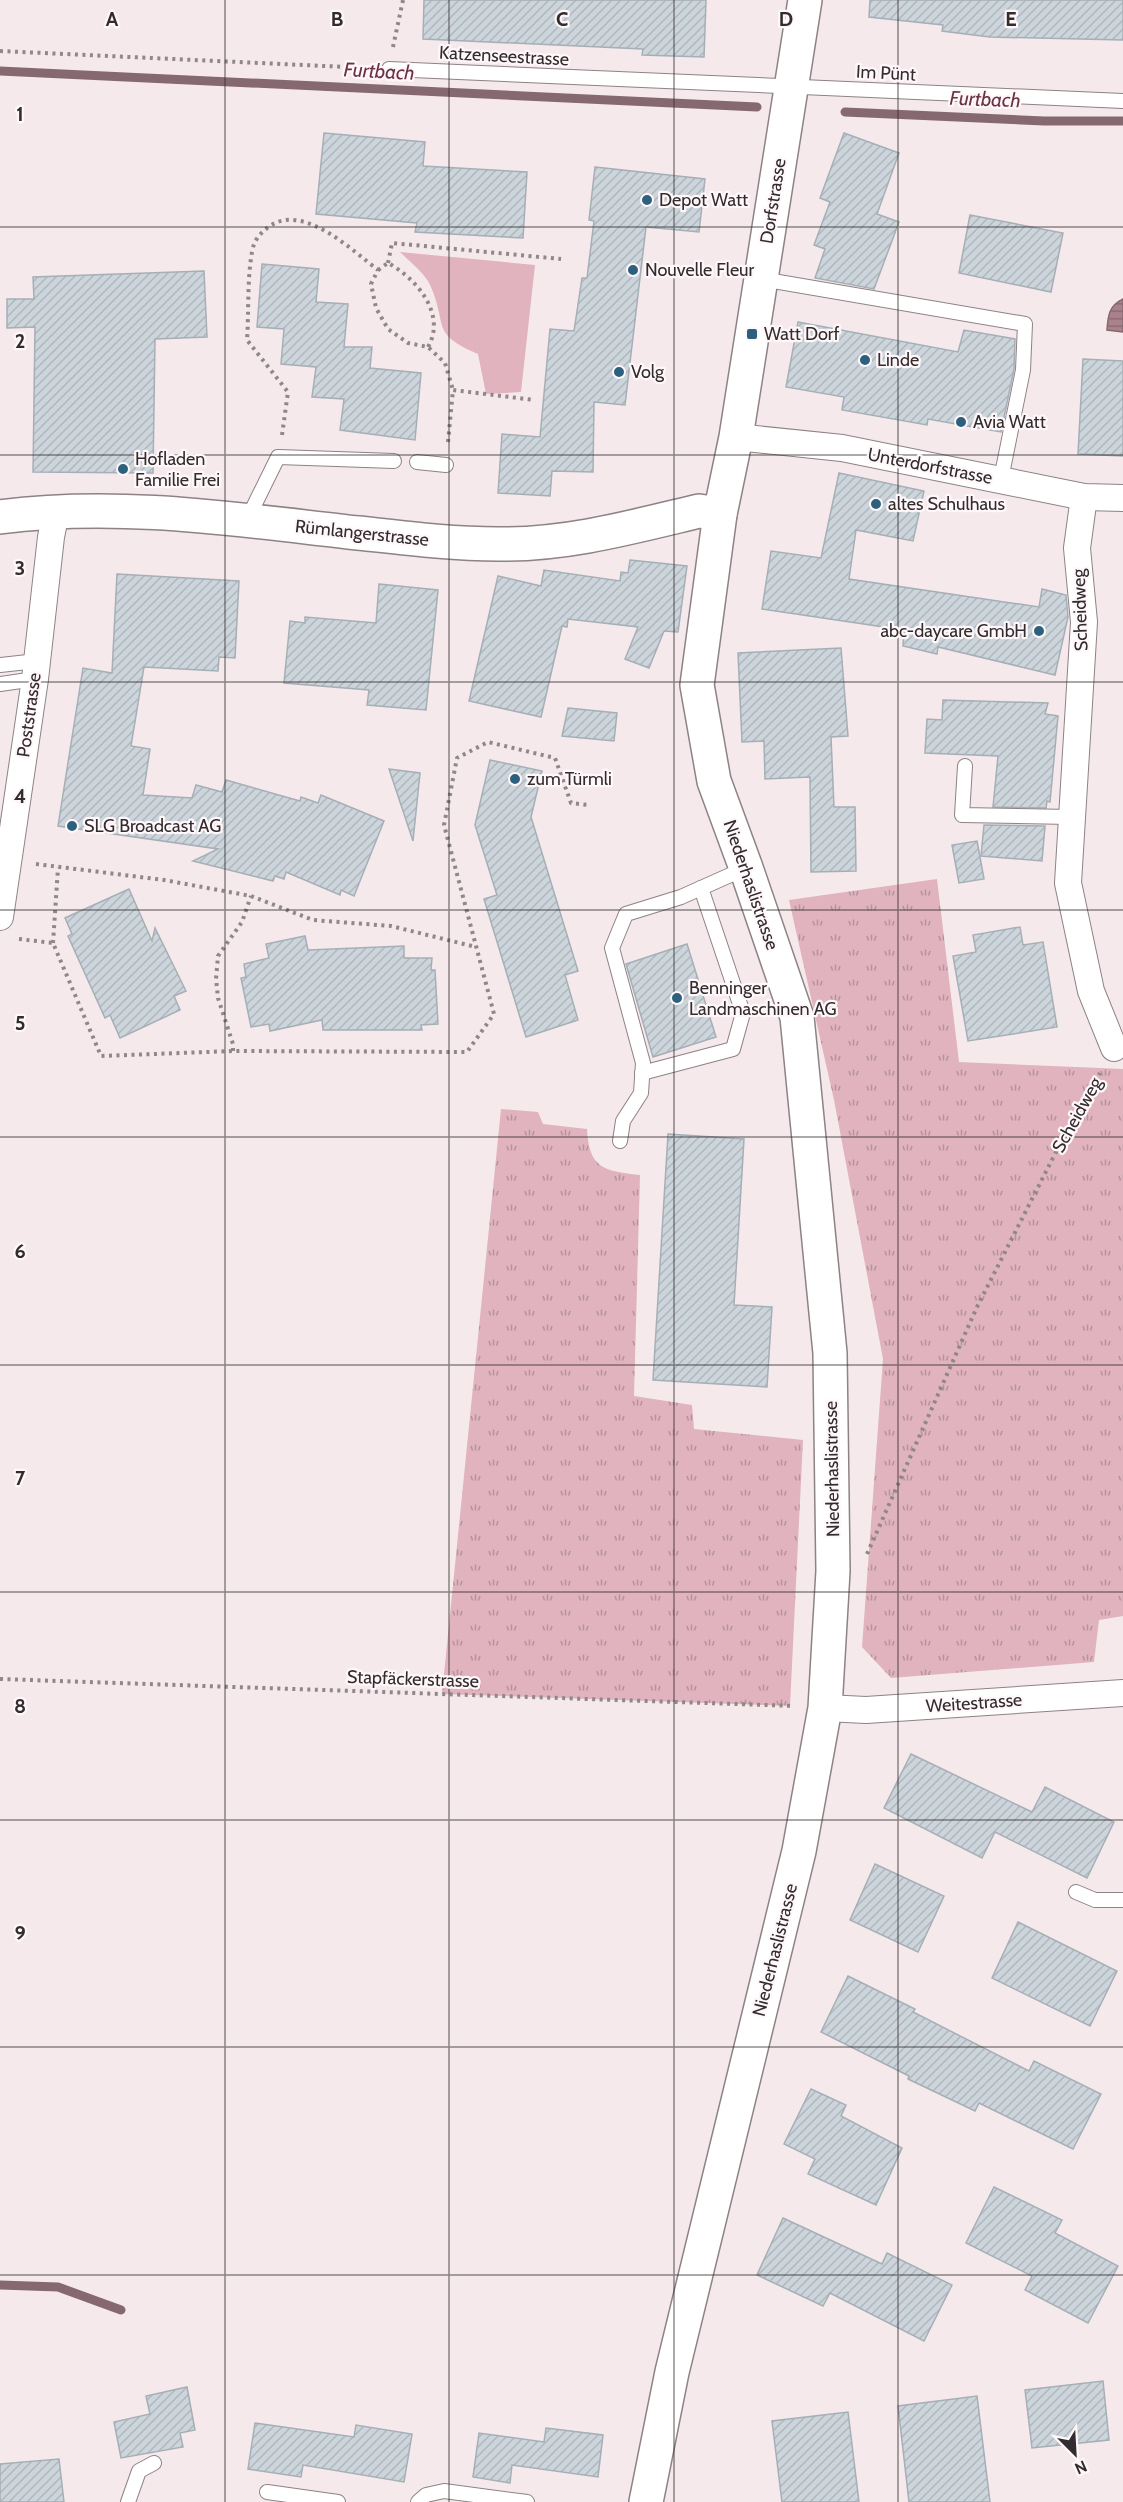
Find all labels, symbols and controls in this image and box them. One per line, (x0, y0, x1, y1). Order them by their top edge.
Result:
text: A (106, 7, 119, 31)
text: B (331, 7, 343, 31)
text: C (556, 7, 568, 31)
text: D (779, 7, 793, 31)
text: E (1005, 7, 1017, 31)
street label: Katzenseestrasse (439, 42, 569, 70)
water label: Furtbach (343, 57, 415, 85)
street label: Im Pünt (856, 60, 916, 86)
water label: Furtbach (949, 86, 1021, 112)
text: 1 (16, 102, 24, 126)
street label: Dorfstrasse (755, 157, 791, 245)
place label: Depot Watt (659, 189, 748, 211)
marker: Depot Watt (640, 193, 654, 207)
place label: Nouvelle Fleur (645, 259, 755, 281)
marker: Nouvelle Fleur (626, 263, 640, 277)
place label: Watt Dorf (764, 323, 840, 345)
marker: Watt Dorf (745, 327, 759, 341)
text: 2 (15, 329, 25, 353)
place label: Linde (877, 349, 919, 371)
marker: Linde (858, 353, 872, 367)
place label: Volg (631, 361, 665, 383)
marker: Volg (612, 365, 626, 379)
place label: Avia Watt (973, 411, 1046, 433)
marker: Avia Watt (954, 415, 968, 429)
street label: Unterdorfstrasse (866, 443, 994, 489)
place label: Hofladen Familie Frei (135, 448, 220, 491)
marker: Hofladen Familie Frei (116, 462, 130, 476)
place label: altes Schulhaus (888, 493, 1005, 515)
marker: altes Schulhaus (869, 497, 883, 511)
street label: Rümlangerstrasse (294, 515, 430, 551)
text: 3 (15, 556, 25, 580)
street label: Scheidweg (1068, 567, 1092, 652)
place label: abc-daycare GmbH (880, 620, 1027, 642)
marker: abc-daycare GmbH (1032, 624, 1046, 638)
street label: Poststrasse (12, 671, 46, 759)
place label: zum Türmli (527, 768, 612, 790)
marker: zum Türmli (508, 772, 522, 786)
text: 4 (14, 784, 26, 808)
place label: SLG Broadcast AG (84, 815, 221, 837)
street label: Niederhaslistrasse (718, 817, 784, 953)
marker: SLG Broadcast AG (65, 819, 79, 833)
place label: Benninger Landmaschinen AG (689, 977, 837, 1020)
marker: Benninger Landmaschinen AG (670, 991, 684, 1005)
text: 5 (15, 1011, 25, 1035)
street label: Scheidweg (1047, 1073, 1107, 1156)
text: 6 (14, 1239, 26, 1263)
street label: Niederhaslistrasse (820, 1401, 844, 1537)
text: 7 (15, 1466, 26, 1490)
street label: Stapfäckerstrasse (347, 1666, 479, 1692)
street label: Weitestrasse (925, 1689, 1023, 1717)
text: 8 (14, 1694, 26, 1718)
street label: Niederhaslistrasse (748, 1881, 802, 2019)
text: 9 (14, 1921, 26, 1945)
north arrow (1045, 2424, 1105, 2484)
text: N (1072, 2456, 1090, 2478)

